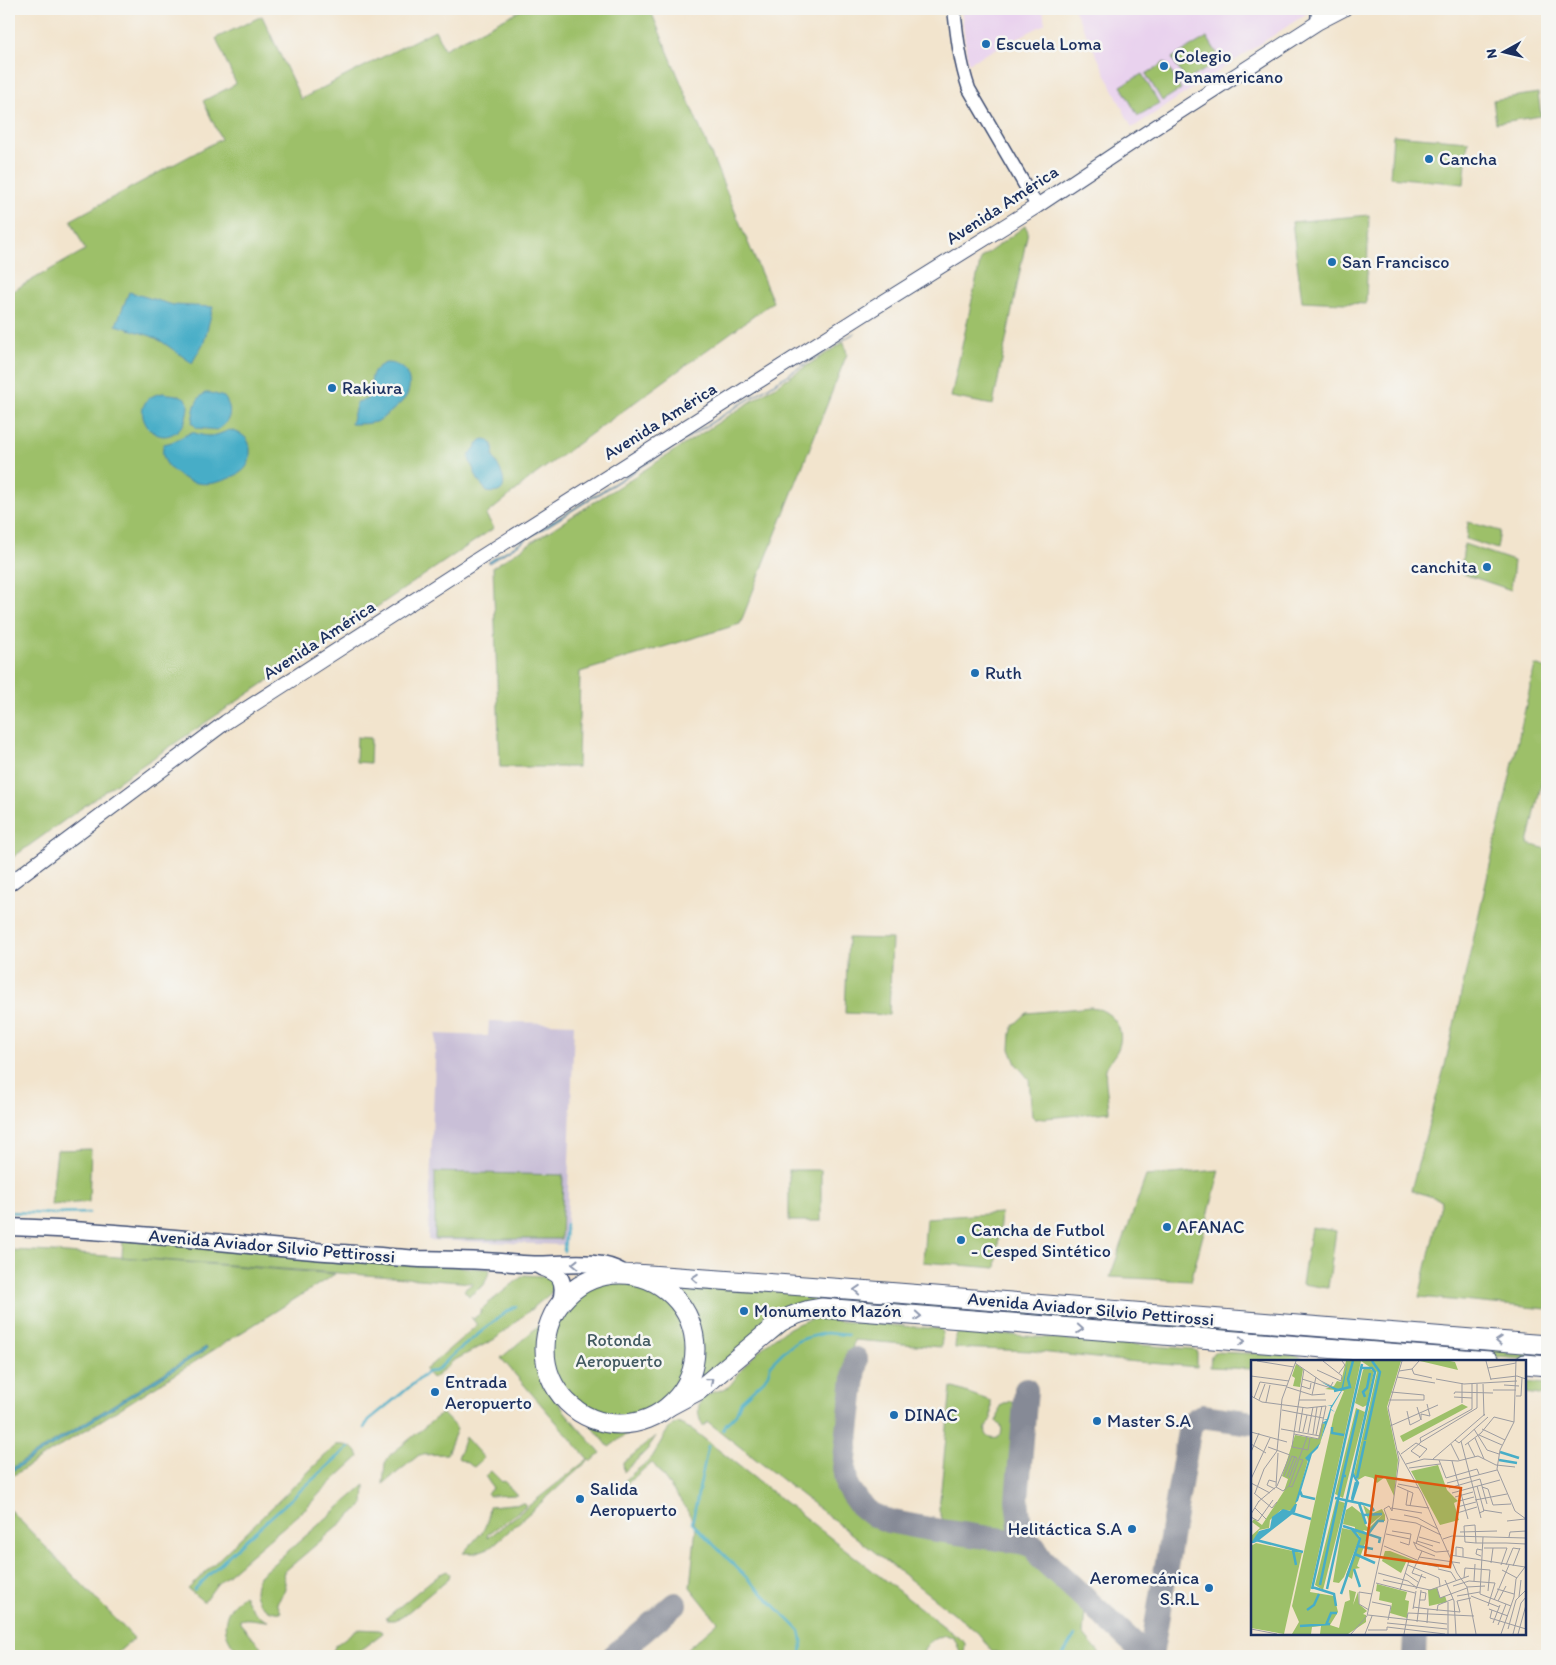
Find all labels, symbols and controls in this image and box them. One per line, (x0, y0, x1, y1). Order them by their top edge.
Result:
north arrow (1478, 28, 1528, 78)
place label: Escuela Loma (996, 33, 1102, 55)
marker: Escuela Loma (980, 38, 992, 50)
place label: Colegio Panamericano (1174, 45, 1283, 88)
text: N (1483, 48, 1501, 60)
marker: Colegio Panamericano (1158, 60, 1170, 72)
place label: Cancha (1439, 148, 1497, 170)
marker: Cancha (1423, 153, 1435, 165)
street label: Avenida América (942, 160, 1062, 249)
place label: San Francisco (1342, 251, 1450, 273)
marker: San Francisco (1326, 256, 1338, 268)
place label: Rakiura (342, 377, 403, 399)
street label: Avenida América (599, 377, 721, 465)
marker: Rakiura (326, 382, 338, 394)
place label: canchita (1411, 556, 1478, 578)
marker: canchita (1481, 561, 1493, 573)
street label: Avenida América (259, 595, 379, 684)
place label: Ruth (985, 662, 1022, 684)
marker: Ruth (969, 667, 981, 679)
place label: AFANAC (1177, 1216, 1245, 1238)
place label: Cancha de Futbol - Cesped Sintético (971, 1219, 1111, 1262)
marker: AFANAC (1161, 1221, 1173, 1233)
street label: Avenida Aviador Silvio Pettirossi (148, 1224, 396, 1268)
marker: Cancha de Futbol - Cesped Sintético (955, 1234, 967, 1246)
one-way arrow (571, 1259, 579, 1270)
one-way arrow (691, 1273, 699, 1284)
one-way arrow (853, 1284, 861, 1295)
street label: Avenida Aviador Silvio Pettirossi (967, 1287, 1215, 1331)
place label: Monumento Mazón (754, 1300, 901, 1322)
marker: Monumento Mazón (738, 1305, 750, 1317)
one-way arrow (914, 1310, 922, 1321)
one-way arrow (1076, 1323, 1084, 1334)
park label: Rotonda Aeropuerto (576, 1329, 662, 1372)
one-way arrow (1238, 1336, 1246, 1347)
one-way arrow (1494, 1336, 1502, 1347)
inset map (1251, 1360, 1526, 1635)
place label: Entrada Aeropuerto (445, 1371, 532, 1414)
one-way arrow (704, 1378, 713, 1386)
marker: Entrada Aeropuerto (429, 1386, 441, 1398)
place label: DINAC (904, 1404, 958, 1426)
marker: DINAC (888, 1409, 900, 1421)
place label: Master S.A (1107, 1410, 1192, 1432)
marker: Master S.A (1091, 1415, 1103, 1427)
place label: Salida Aeropuerto (590, 1478, 677, 1521)
marker: Salida Aeropuerto (574, 1493, 586, 1505)
place label: Helitáctica S.A (1008, 1518, 1122, 1540)
marker: Helitáctica S.A (1126, 1523, 1138, 1535)
place label: Aeromecánica S.R.L (1090, 1567, 1199, 1610)
marker: Aeromecánica S.R.L (1203, 1582, 1215, 1594)

